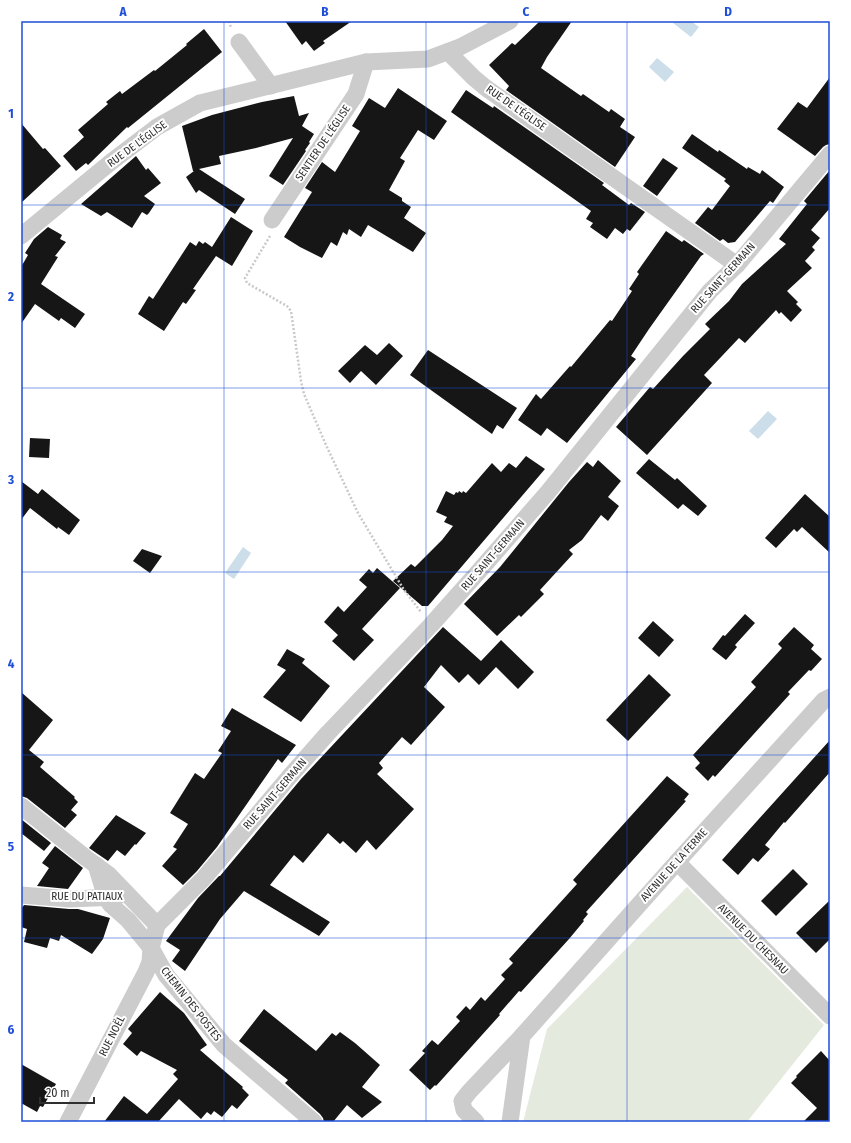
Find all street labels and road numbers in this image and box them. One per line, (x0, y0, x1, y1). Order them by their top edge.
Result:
street label: RUE DE L'ÉGLISE (484, 82, 549, 133)
street label: SENTIER DE L'ÉGLISE (292, 102, 353, 183)
street label: RUE DE L'ÉGLISE (104, 117, 169, 170)
street label: RUE SAINT-GERMAIN (688, 240, 758, 316)
street label: RUE SAINT-GERMAIN (459, 517, 527, 593)
street label: RUE SAINT-GERMAIN (241, 756, 309, 832)
street label: AVENUE DE LA FERME (638, 826, 710, 904)
street label: RUE DU PATIAUX (51, 890, 123, 903)
street label: AVENUE DU CHESNAU (715, 901, 791, 977)
street label: CHEMIN DES POSTES (158, 964, 224, 1044)
street label: RUE NOËL (96, 1013, 128, 1058)

